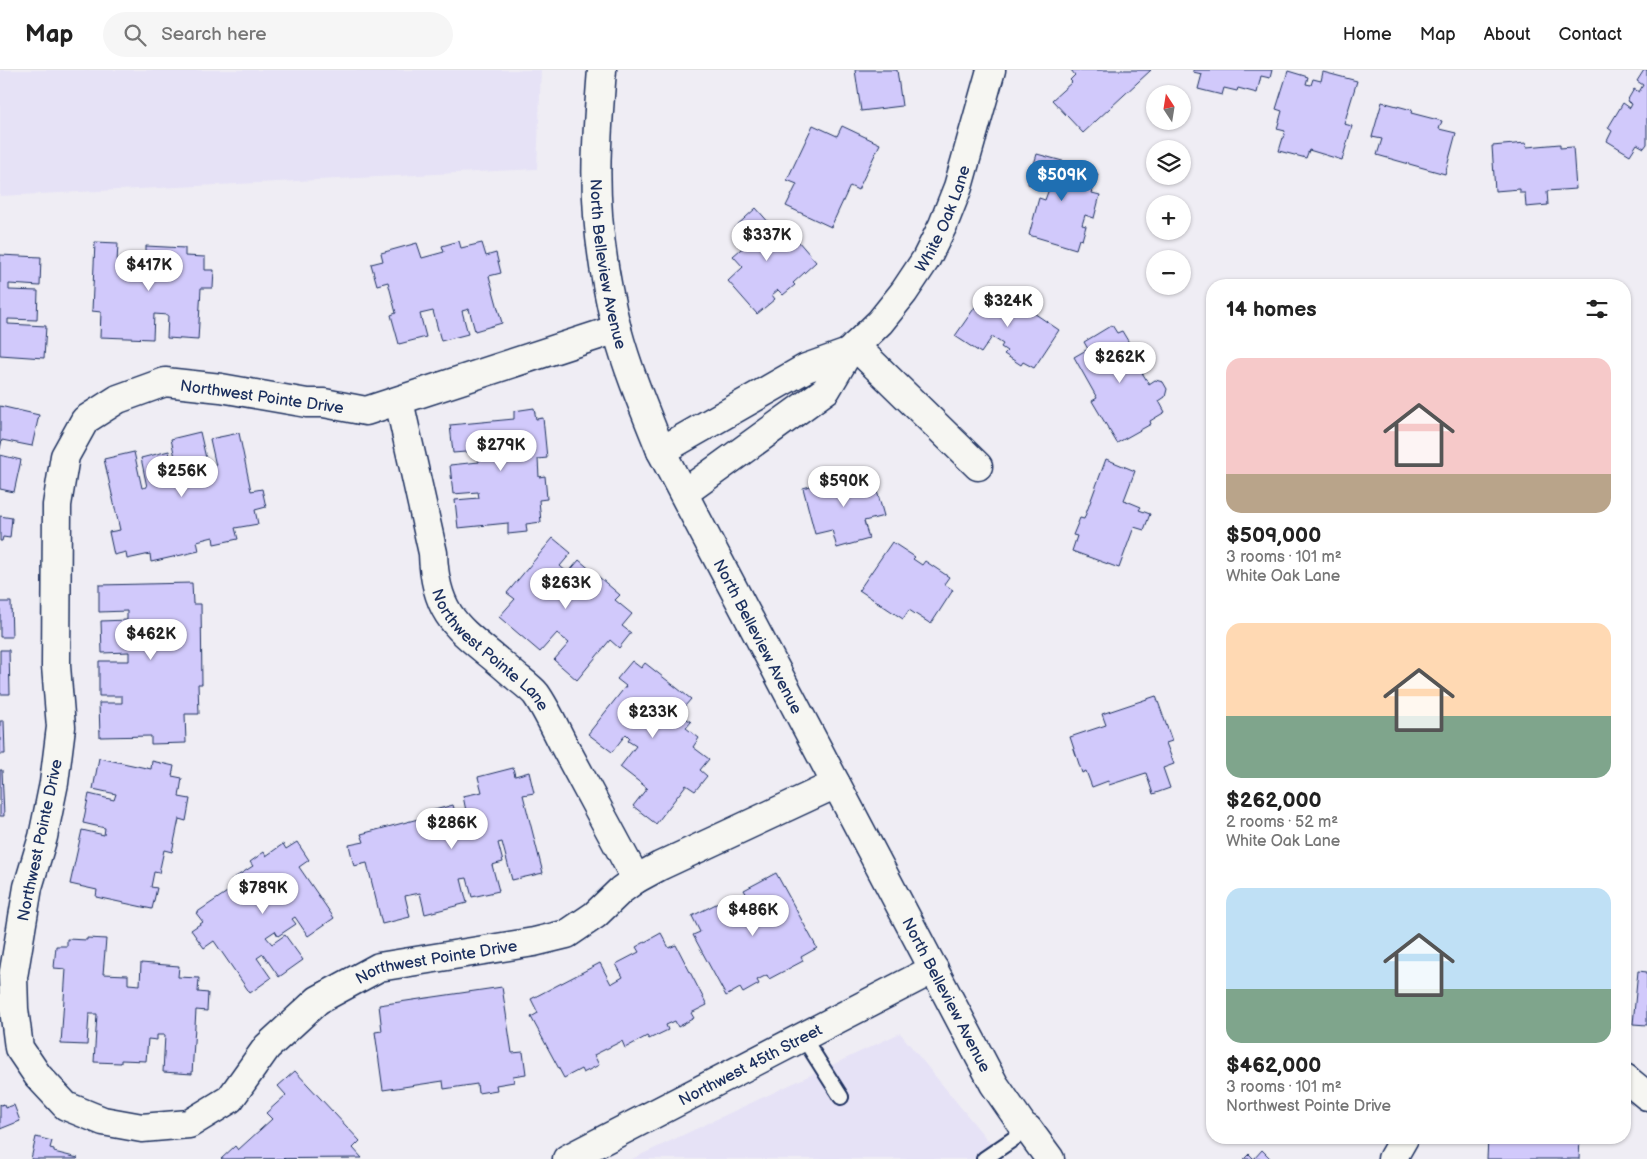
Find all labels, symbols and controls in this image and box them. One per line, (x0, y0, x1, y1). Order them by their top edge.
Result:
search box (103, 12, 453, 57)
text: Map (25, 20, 73, 49)
icon: search (121, 21, 149, 49)
text: Search here (161, 23, 267, 46)
text: Home (1343, 24, 1392, 45)
text: Map (1420, 24, 1456, 45)
text: About (1484, 24, 1531, 45)
text: Contact (1559, 24, 1622, 45)
north arrow (1146, 85, 1191, 130)
map controls (1146, 85, 1191, 295)
button: layers (1146, 140, 1191, 185)
pin: $509K (1027, 160, 1097, 202)
street label: White Oak Lane (912, 163, 975, 276)
text: $509K (1037, 166, 1087, 185)
street label: North Belleview Avenue (585, 179, 630, 352)
button: + (1146, 195, 1191, 240)
pin: $337K (732, 220, 802, 262)
text: $337K (743, 226, 791, 245)
pin: $417K (114, 250, 184, 292)
button: − (1146, 250, 1191, 295)
text: $417K (126, 256, 172, 275)
pin: $324K (973, 286, 1043, 328)
text: $324K (983, 292, 1033, 311)
icon: filters (1583, 295, 1611, 323)
text: 14 homes (1226, 297, 1317, 322)
pin: $262K (1085, 342, 1155, 384)
text: $262K (1095, 348, 1145, 367)
street label: Northwest Pointe Drive (179, 377, 345, 418)
icon: home (1374, 390, 1464, 480)
pin: $279K (466, 430, 536, 472)
text: $279K (477, 436, 525, 455)
pin: $256K (147, 456, 217, 498)
text: $256K (157, 462, 207, 481)
pin: $590K (809, 466, 879, 508)
text: $590K (819, 472, 869, 491)
text: $509,000 (1226, 523, 1321, 548)
text: 3 rooms · 101 m² (1226, 548, 1342, 567)
street label: North Belleview Avenue (709, 556, 806, 718)
text: White Oak Lane (1226, 567, 1340, 586)
pin: $263K (531, 568, 601, 610)
text: $263K (541, 574, 591, 593)
street label: Northwest Pointe Lane (427, 586, 553, 715)
pin: $462K (116, 618, 186, 661)
text: $462K (126, 625, 176, 644)
icon: home (1374, 655, 1464, 745)
pin: $233K (618, 696, 688, 739)
text: $233K (628, 703, 678, 722)
street label: Northwest Pointe Drive (14, 757, 67, 923)
text: $262,000 (1226, 788, 1322, 813)
pin: $286K (417, 808, 487, 850)
text: 2 rooms · 52 m² (1226, 813, 1338, 832)
text: $286K (427, 814, 477, 833)
text: White Oak Lane (1226, 832, 1340, 851)
pin: $789K (228, 872, 298, 915)
text: $789K (238, 879, 288, 898)
pin: $486K (718, 894, 788, 937)
text: $486K (728, 901, 778, 920)
street label: North Belleview Avenue (897, 915, 994, 1076)
icon: home (1374, 920, 1464, 1010)
street label: Northwest Pointe Drive (353, 937, 519, 989)
street label: Northwest 45th Street (676, 1021, 826, 1111)
text: $462,000 (1226, 1053, 1321, 1078)
text: 3 rooms · 101 m² (1226, 1078, 1342, 1097)
text: Northwest Pointe Drive (1226, 1097, 1391, 1116)

